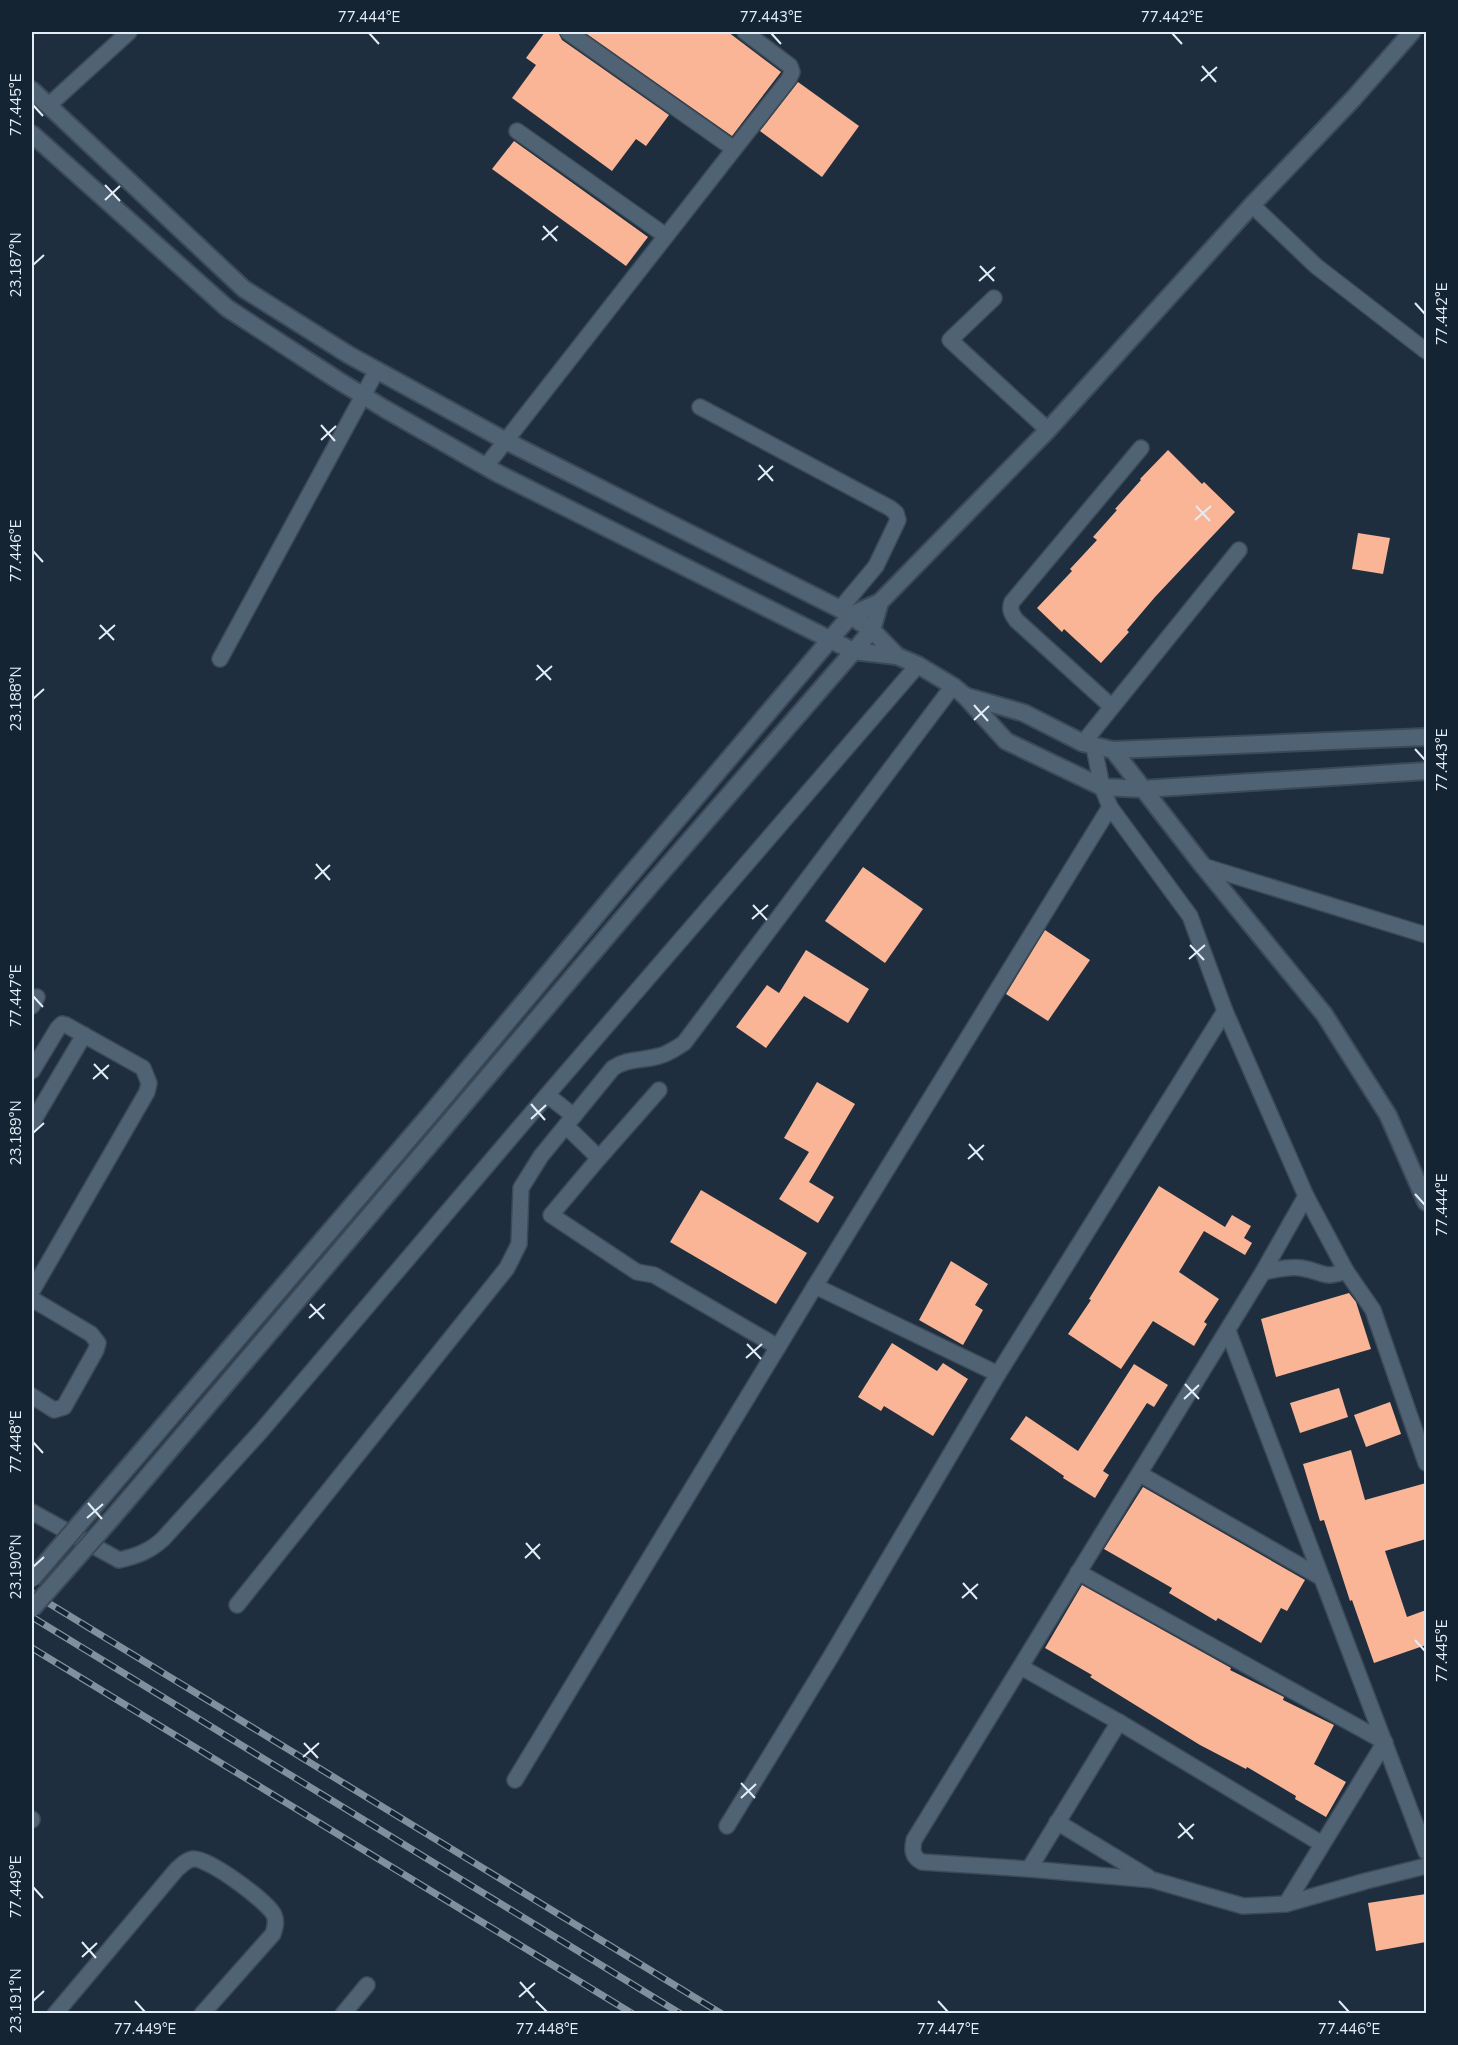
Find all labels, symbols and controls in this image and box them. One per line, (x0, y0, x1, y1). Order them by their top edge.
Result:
text: 77.444°E (338, 7, 400, 27)
text: 77.443°E (740, 7, 802, 27)
text: 77.442°E (1141, 7, 1203, 27)
text: 77.445°E (6, 74, 26, 136)
text: 23.187°N (6, 232, 26, 298)
text: 77.442°E (1432, 283, 1452, 345)
text: 77.446°E (6, 520, 26, 582)
text: 23.188°N (6, 666, 26, 732)
text: 77.443°E (1432, 729, 1452, 791)
text: 77.447°E (6, 965, 26, 1027)
text: 23.189°N (6, 1100, 26, 1166)
text: 77.444°E (1432, 1174, 1452, 1236)
text: 77.448°E (6, 1411, 26, 1473)
text: 23.190°N (6, 1534, 26, 1600)
text: 77.445°E (1432, 1620, 1452, 1682)
text: 77.449°E (6, 1856, 26, 1918)
text: 23.191°N (6, 1968, 26, 2034)
text: 77.449°E (114, 2019, 176, 2039)
text: 77.448°E (516, 2019, 578, 2039)
text: 77.447°E (917, 2019, 979, 2039)
text: 77.446°E (1318, 2019, 1380, 2039)

